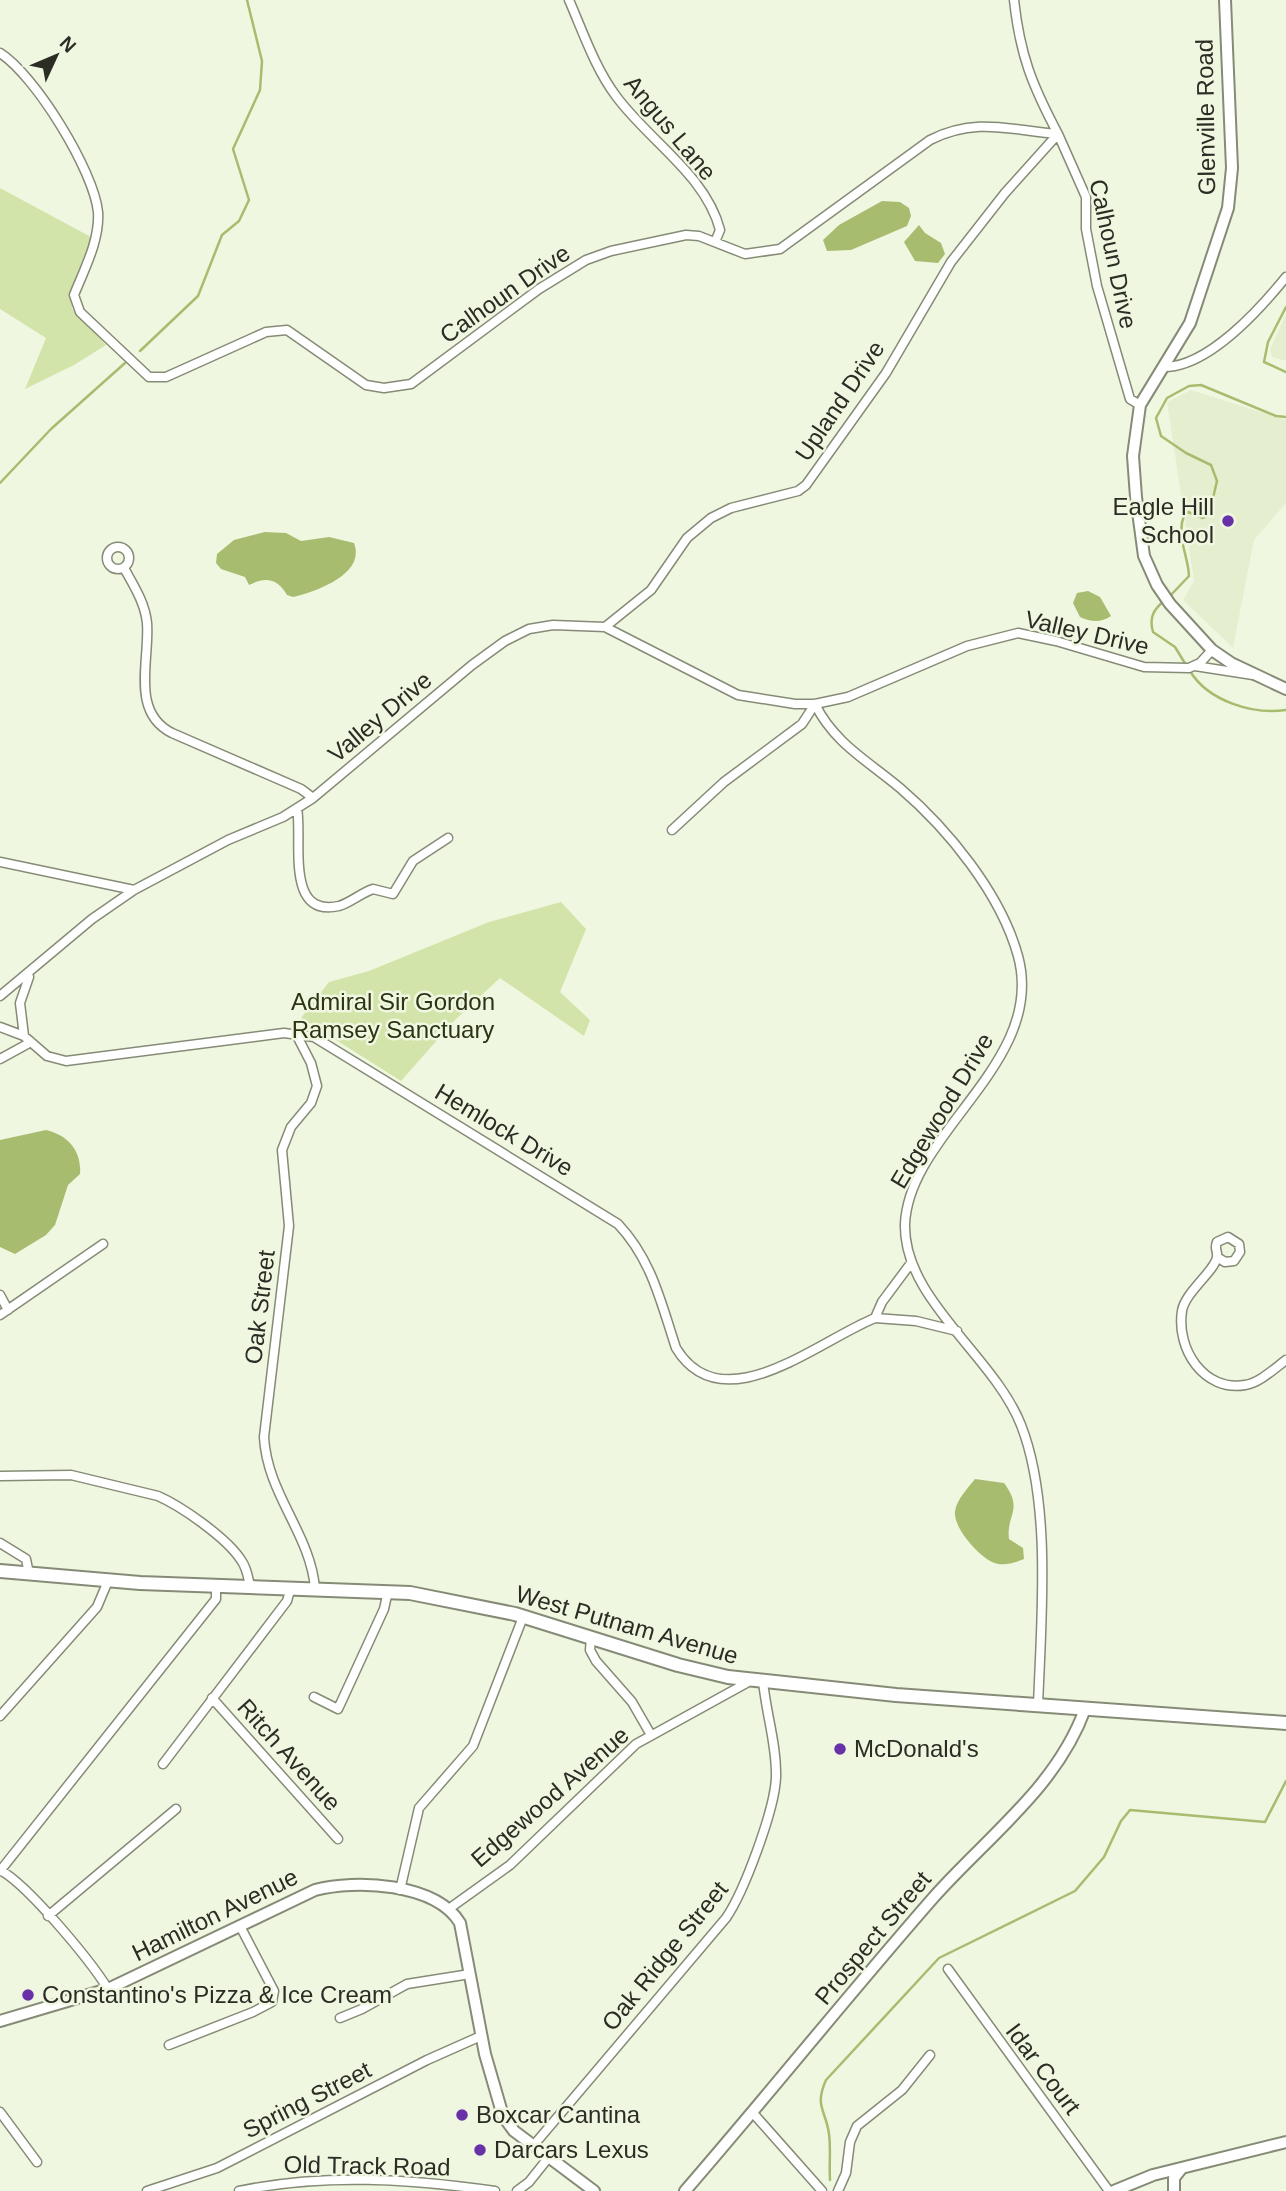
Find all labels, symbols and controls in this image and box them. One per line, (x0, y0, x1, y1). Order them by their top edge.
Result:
north arrow (21, 21, 91, 91)
text: N (56, 32, 80, 57)
street label: Glenville Road (1191, 39, 1220, 195)
street label: Angus Lane (619, 70, 722, 185)
street label: Calhoun Drive (1084, 177, 1143, 331)
street label: Calhoun Drive (435, 239, 575, 348)
street label: Upland Drive (790, 336, 890, 466)
place label: Eagle Hill School (1113, 493, 1214, 548)
marker: Eagle Hill School (1220, 513, 1236, 529)
street label: Valley Drive (1023, 605, 1152, 660)
street label: Valley Drive (323, 666, 437, 768)
park label: Admiral Sir Gordon Ramsey Sanctuary (291, 988, 495, 1043)
street label: Edgewood Drive (885, 1028, 998, 1193)
street label: Hemlock Drive (430, 1078, 578, 1181)
street label: Oak Street (239, 1248, 280, 1366)
street label: West Putnam Avenue (513, 1580, 741, 1669)
street label: Ritch Avenue (232, 1693, 347, 1816)
street label: Edgewood Avenue (465, 1721, 634, 1872)
place label: McDonald's (854, 1735, 979, 1762)
marker: McDonald's (832, 1741, 848, 1757)
street label: Hamilton Avenue (128, 1863, 302, 1966)
street label: Prospect Street (809, 1865, 936, 2010)
street label: Oak Ridge Street (596, 1875, 733, 2036)
place label: Constantino's Pizza & Ice Cream (42, 1981, 392, 2008)
marker: Constantino's Pizza & Ice Cream (20, 1987, 36, 2003)
street label: Idar Court (1001, 2018, 1086, 2120)
street label: Spring Street (238, 2056, 376, 2143)
place label: Boxcar Cantina (476, 2101, 641, 2128)
marker: Boxcar Cantina (454, 2107, 470, 2123)
place label: Darcars Lexus (494, 2136, 649, 2163)
marker: Darcars Lexus (472, 2142, 488, 2158)
street label: Old Track Road (283, 2151, 451, 2180)

